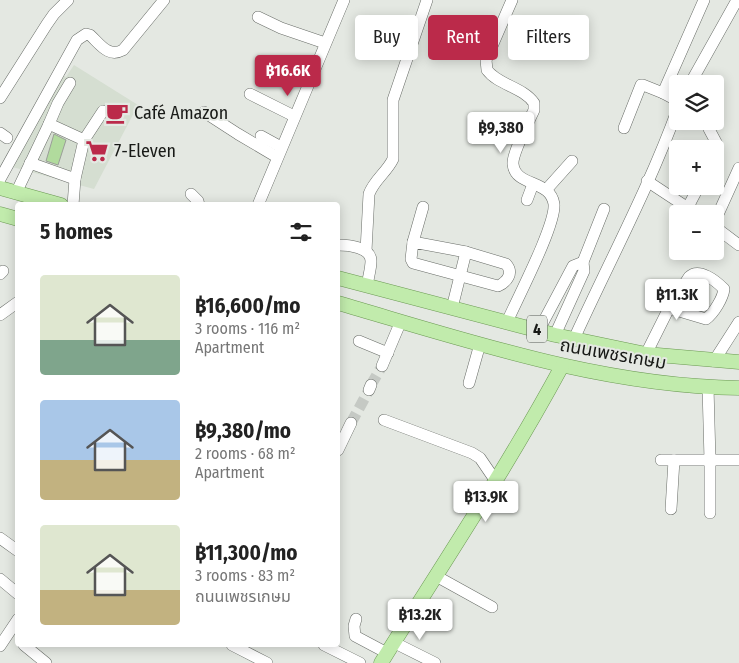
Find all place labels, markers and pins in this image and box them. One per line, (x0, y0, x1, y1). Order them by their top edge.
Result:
pin: ฿16.6K (247, 54, 329, 97)
cafe icon: Café Amazon (104, 100, 130, 126)
place label: Café Amazon (134, 102, 228, 124)
pin: ฿9,380 (460, 112, 542, 154)
supermarket icon: 7-Eleven (84, 138, 110, 164)
place label: 7-Eleven (114, 140, 176, 162)
pin: ฿11.3K (636, 278, 718, 321)
pin: ฿13.9K (445, 480, 527, 523)
pin: ฿13.2K (379, 598, 461, 641)

